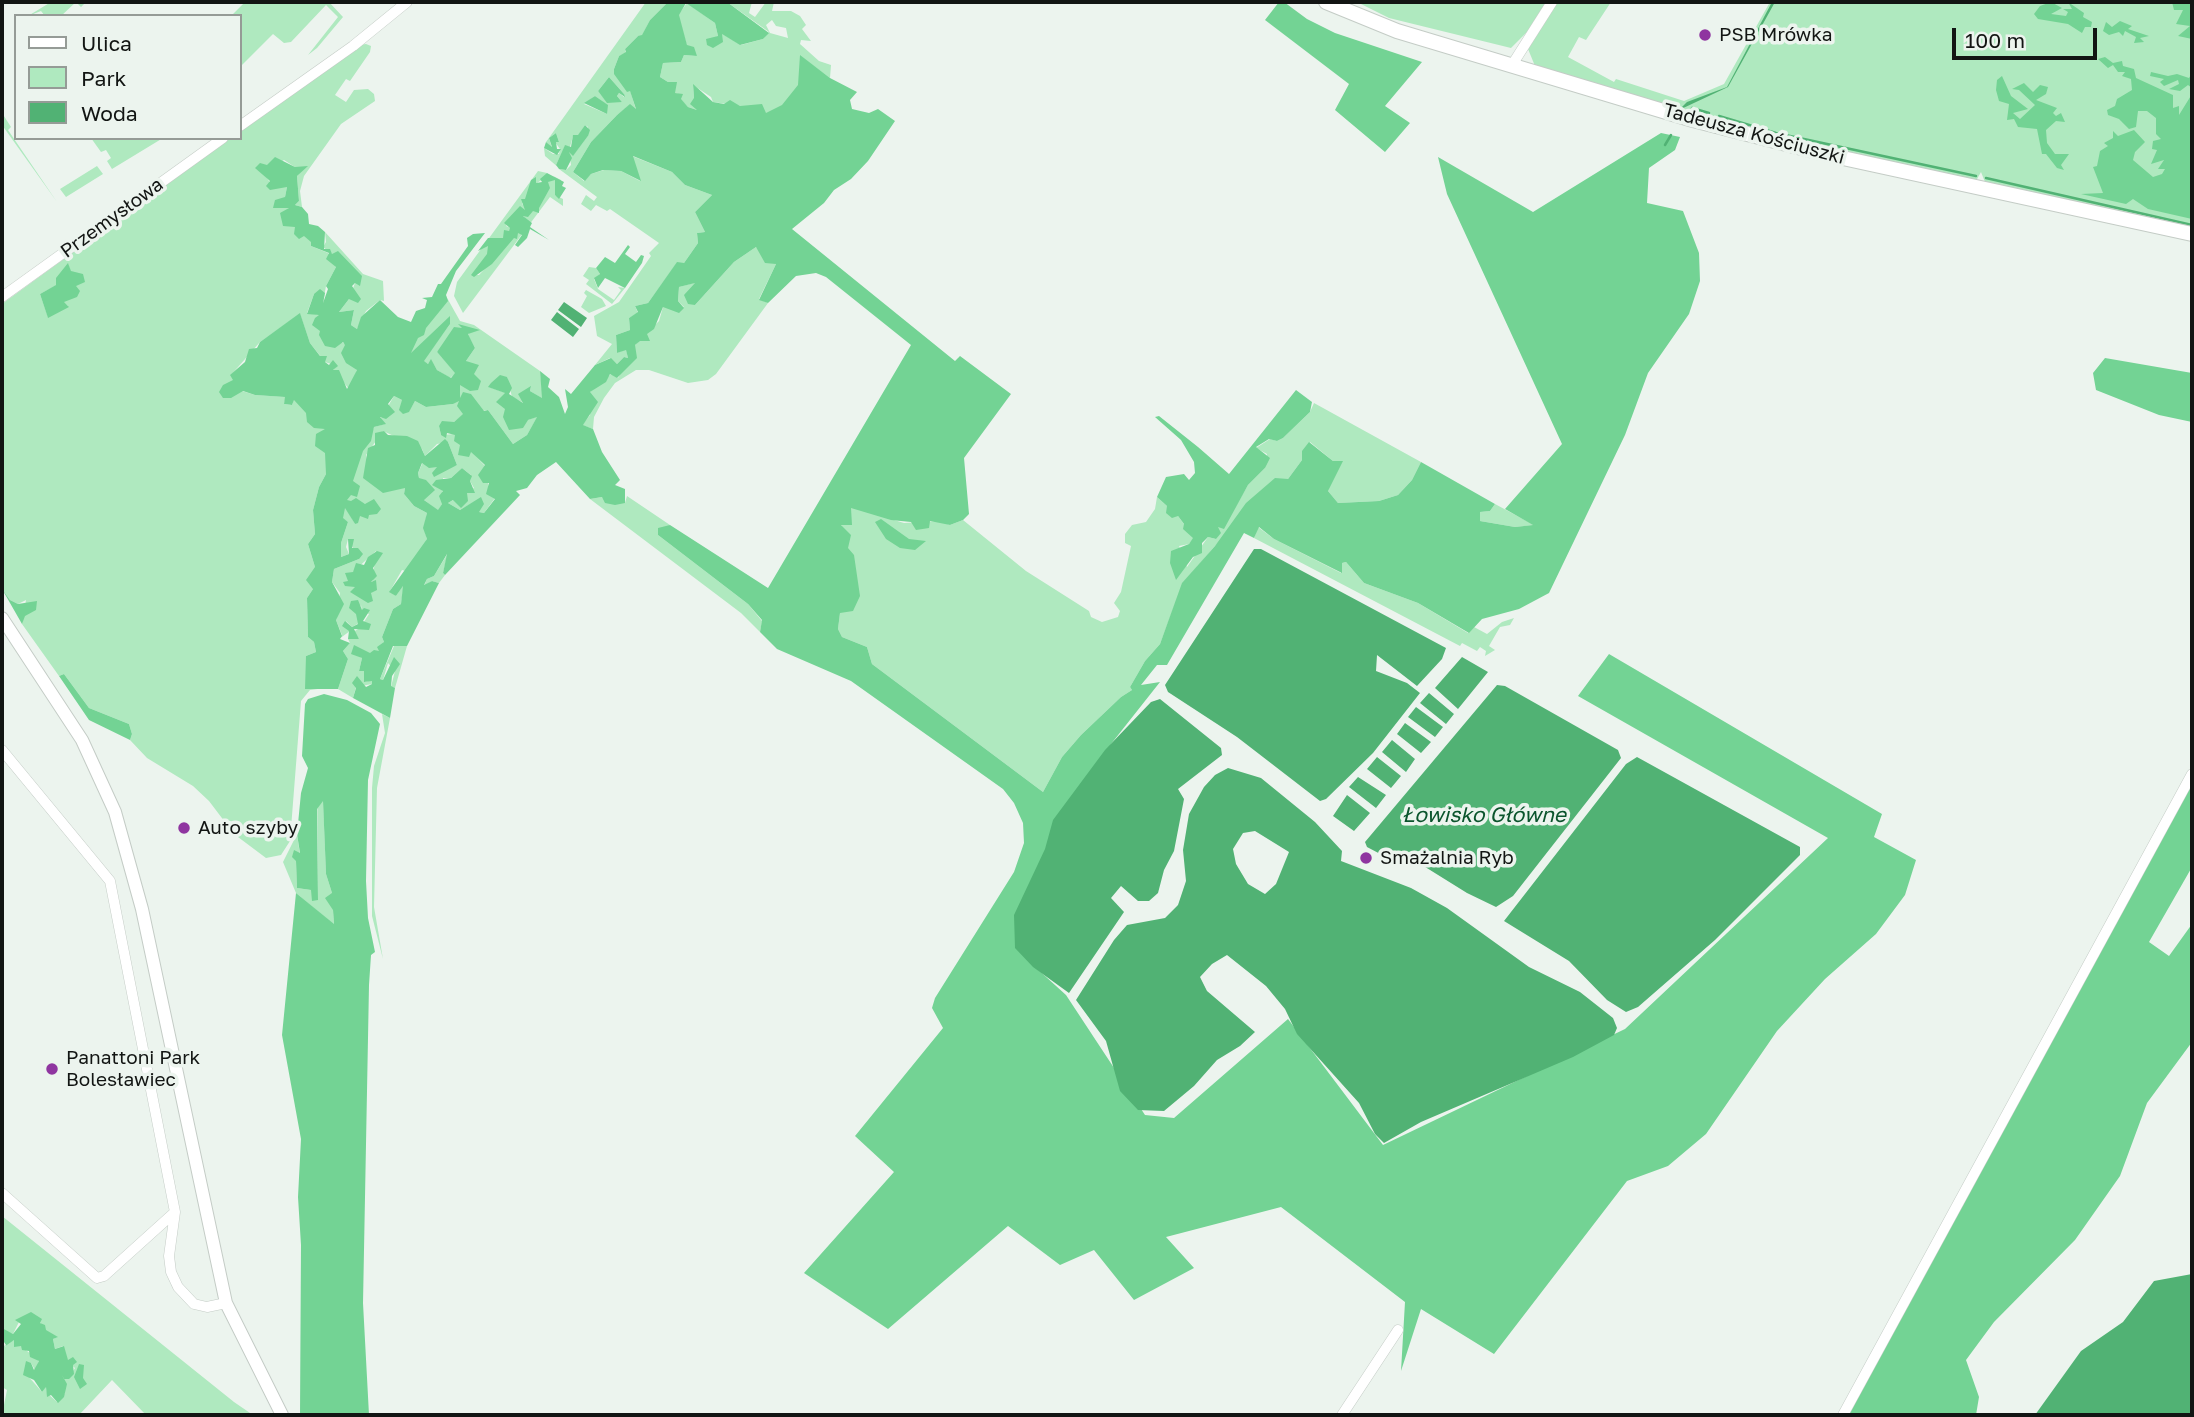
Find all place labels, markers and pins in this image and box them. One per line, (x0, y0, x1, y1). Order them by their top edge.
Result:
place label: PSB Mrówka (1719, 24, 1833, 46)
marker: PSB Mrówka (1697, 27, 1713, 43)
place label: Auto szyby (198, 817, 298, 839)
marker: Auto szyby (176, 820, 192, 836)
place label: Smażalnia Ryb (1380, 847, 1514, 869)
marker: Smażalnia Ryb (1358, 850, 1374, 866)
place label: Panattoni Park Bolesławiec (66, 1047, 200, 1091)
marker: Panattoni Park Bolesławiec (44, 1061, 60, 1077)

